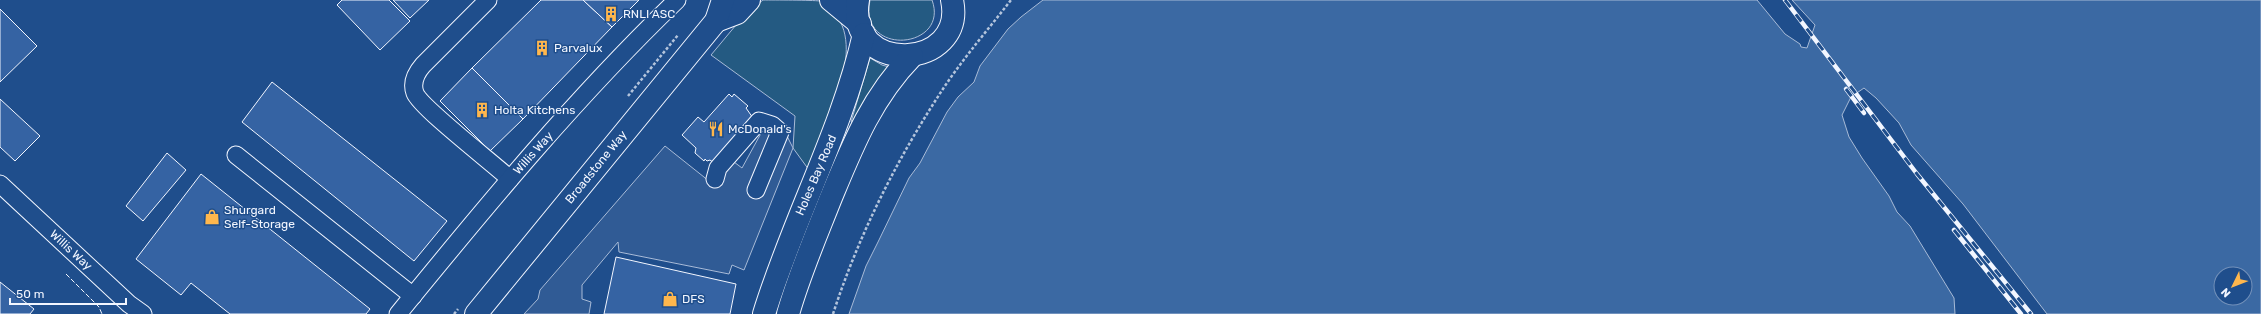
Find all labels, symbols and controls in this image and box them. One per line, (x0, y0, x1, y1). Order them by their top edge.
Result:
building icon: RNLI ASC (602, 5, 620, 23)
place label: RNLI ASC (623, 7, 675, 21)
building icon: Parvalux (533, 39, 551, 57)
place label: Parvalux (554, 41, 603, 55)
building icon: Holta Kitchens (473, 101, 491, 119)
place label: Holta Kitchens (494, 103, 575, 117)
restaurant icon: McDonald's (707, 120, 725, 138)
place label: McDonald's (728, 122, 792, 136)
street label: Broadstone Way (562, 127, 630, 206)
street label: Willis Way (510, 129, 556, 177)
street label: Holes Bay Road (793, 133, 839, 217)
place label: Shurgard Self-Storage (224, 203, 295, 231)
shop icon: Shurgard Self-Storage (203, 208, 221, 226)
street label: Willis Way (47, 227, 95, 273)
north arrow (2213, 266, 2253, 306)
scale bar (10, 280, 126, 306)
text: N (2219, 285, 2234, 300)
text: 50 m (16, 287, 44, 301)
shop icon: DFS (661, 290, 679, 308)
place label: DFS (682, 292, 705, 306)

